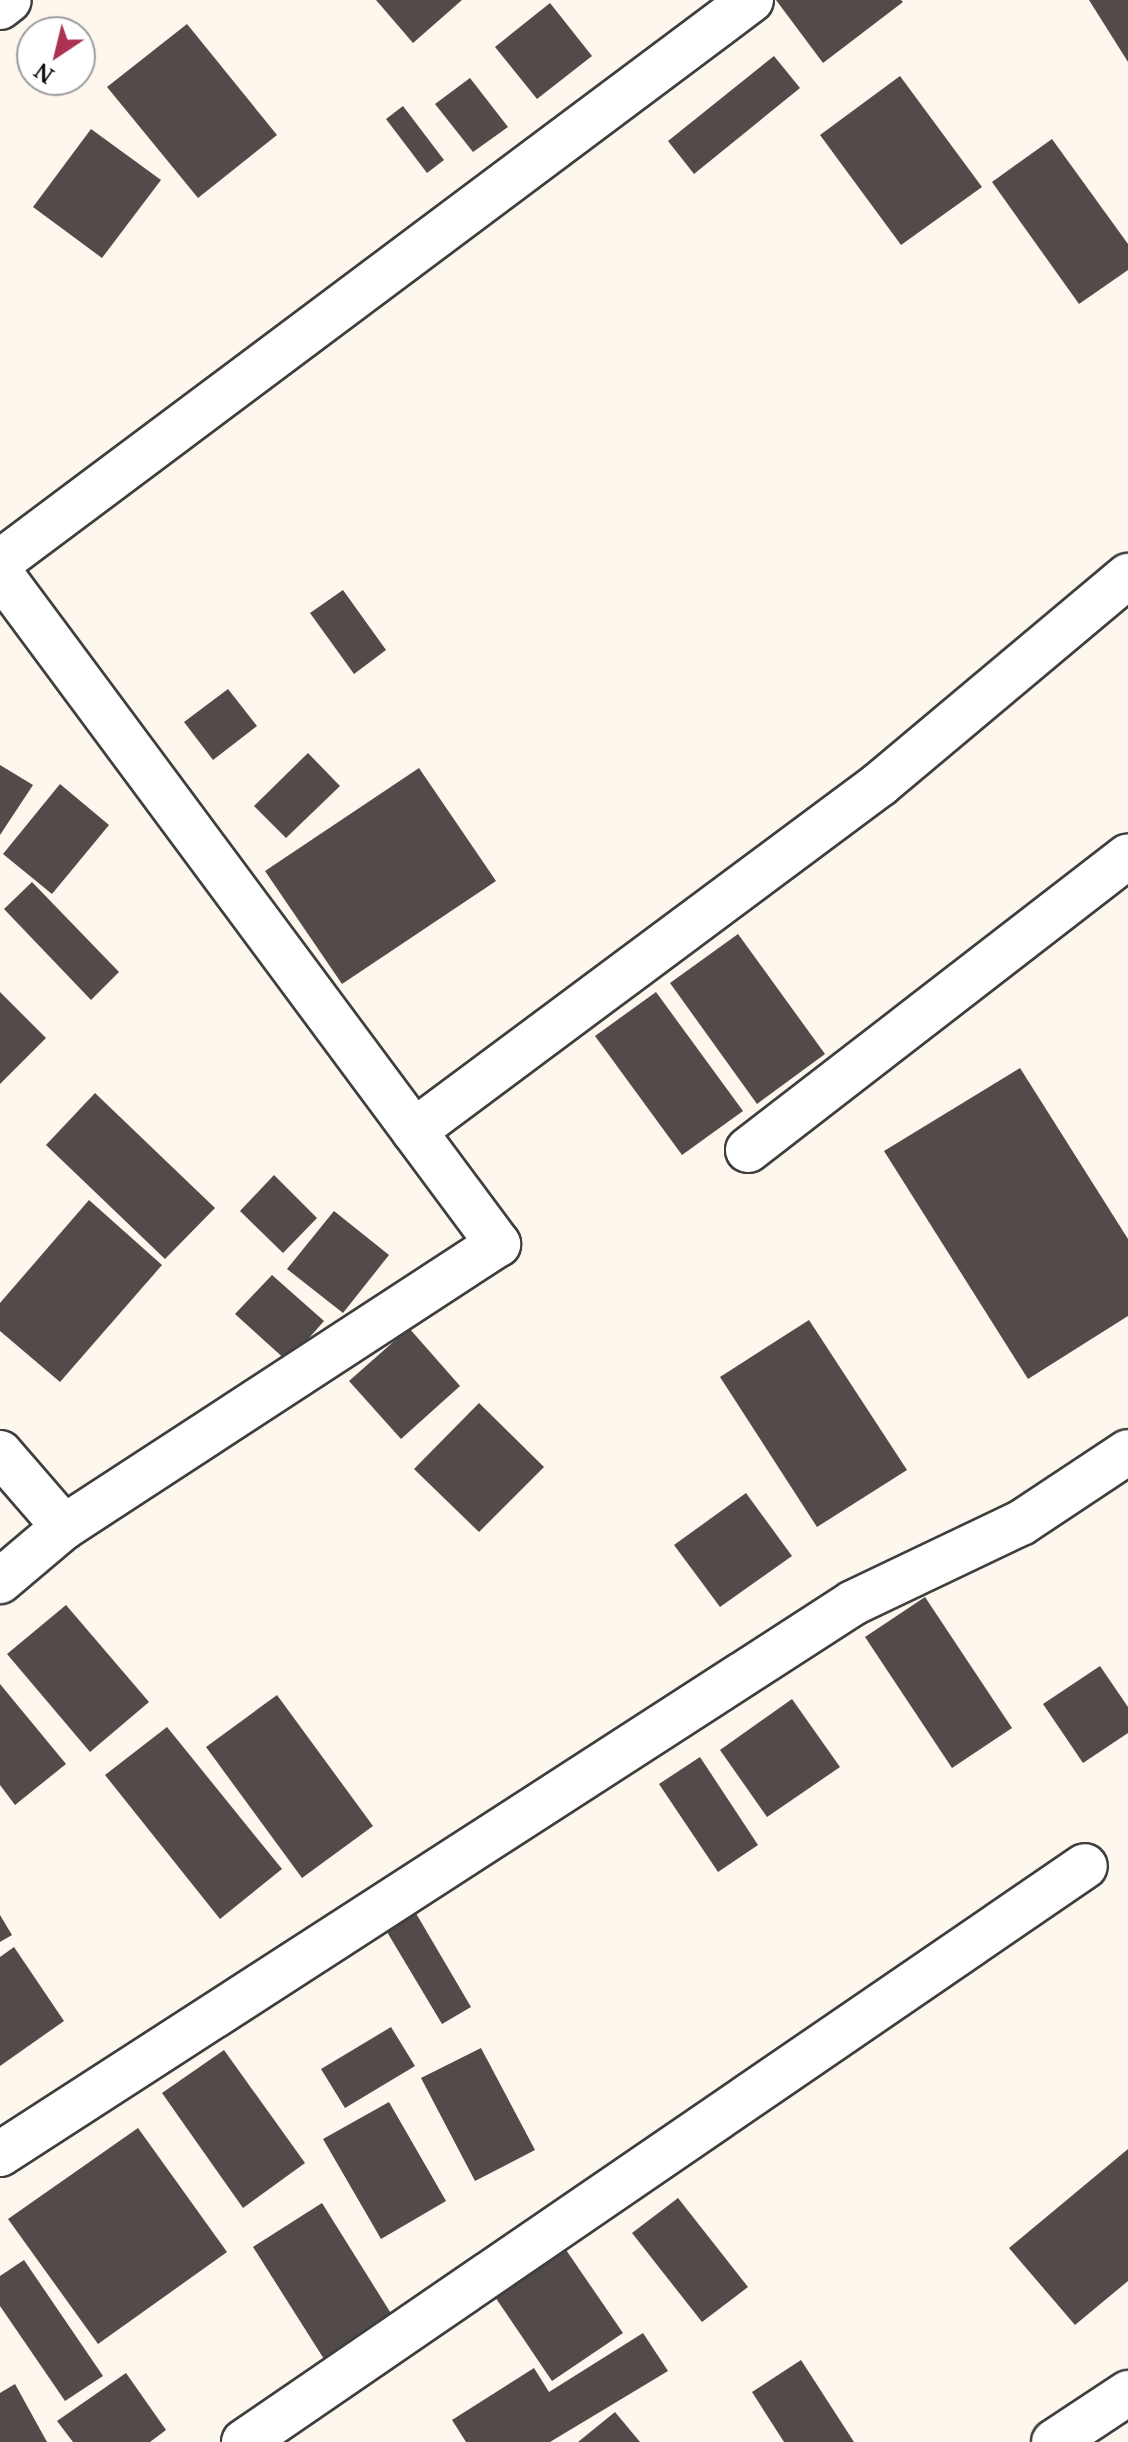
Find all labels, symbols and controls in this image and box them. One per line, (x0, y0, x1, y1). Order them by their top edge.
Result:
north arrow (16, 16, 96, 96)
text: N (28, 57, 59, 91)

